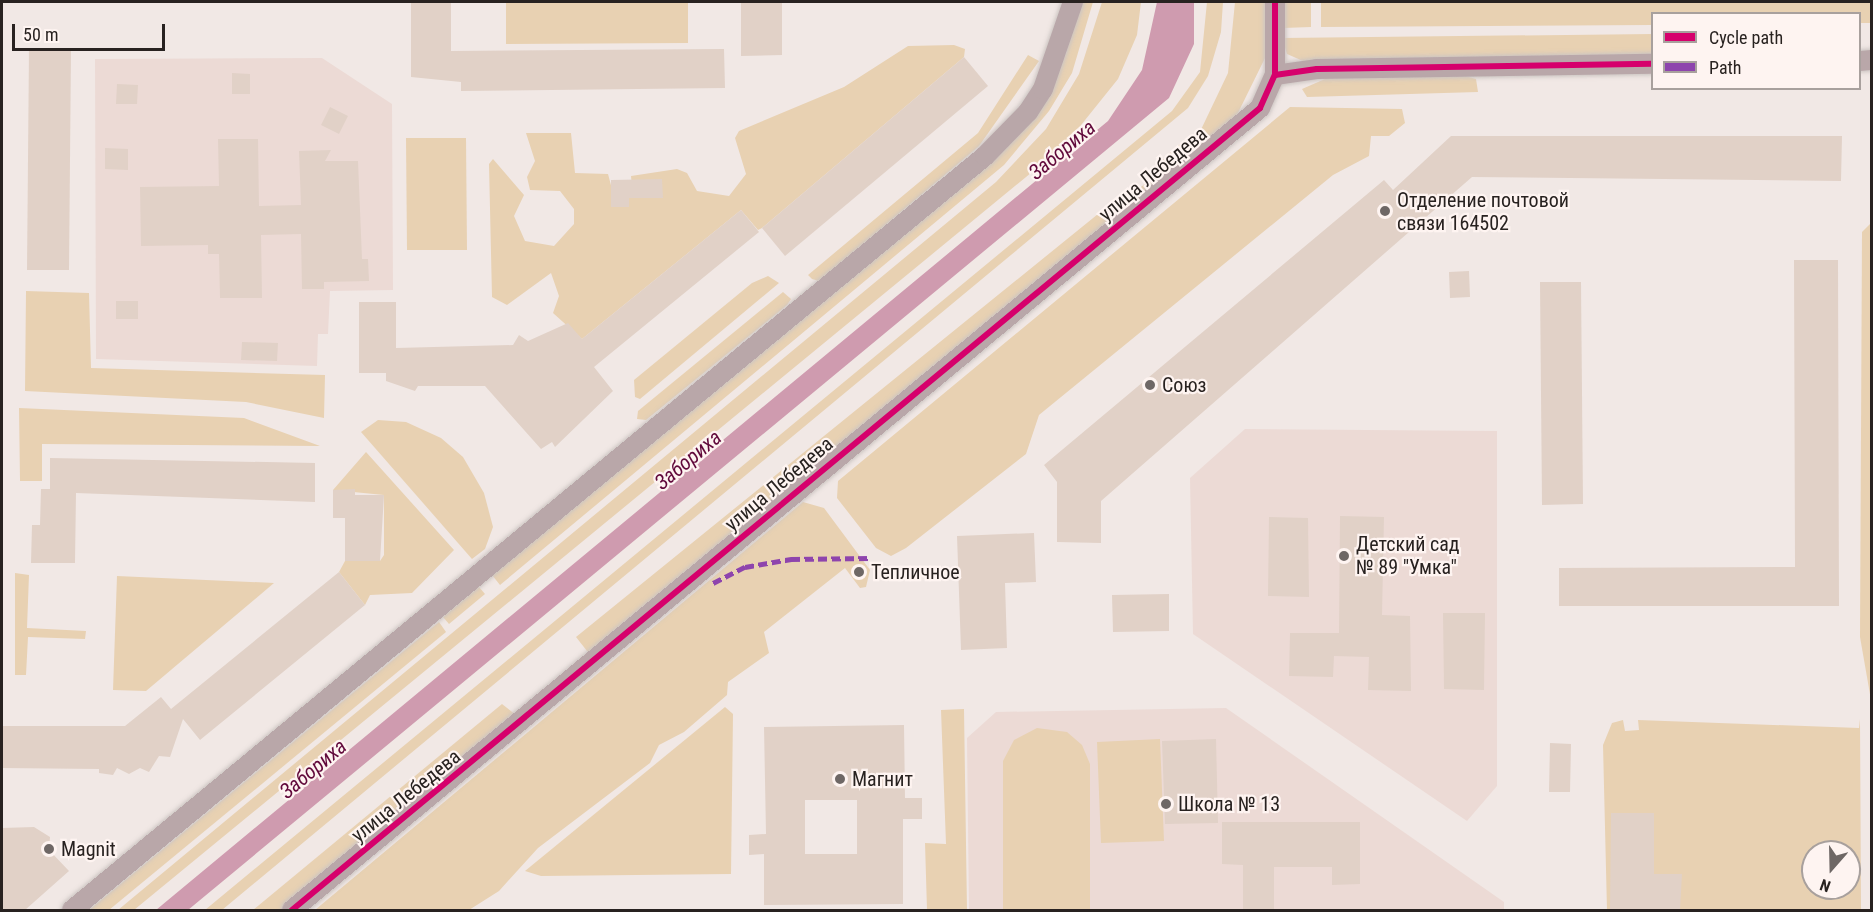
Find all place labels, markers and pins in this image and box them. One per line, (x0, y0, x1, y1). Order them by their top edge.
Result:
place label: Отделение почтовой связи 164502 (1397, 188, 1569, 235)
marker: Отделение почтовой связи 164502 (1378, 204, 1392, 218)
place label: Союз (1162, 373, 1206, 397)
marker: Союз (1143, 378, 1157, 392)
place label: Детский сад № 89 "Умка" (1356, 532, 1460, 579)
marker: Детский сад № 89 "Умка" (1337, 549, 1351, 563)
place label: Тепличное (871, 560, 960, 584)
marker: Тепличное (852, 565, 866, 579)
place label: Магнит (852, 767, 913, 791)
marker: Магнит (833, 772, 847, 786)
place label: Школа № 13 (1178, 792, 1280, 816)
marker: Школа № 13 (1159, 797, 1173, 811)
place label: Magnit (61, 837, 116, 861)
marker: Magnit (42, 842, 56, 856)

